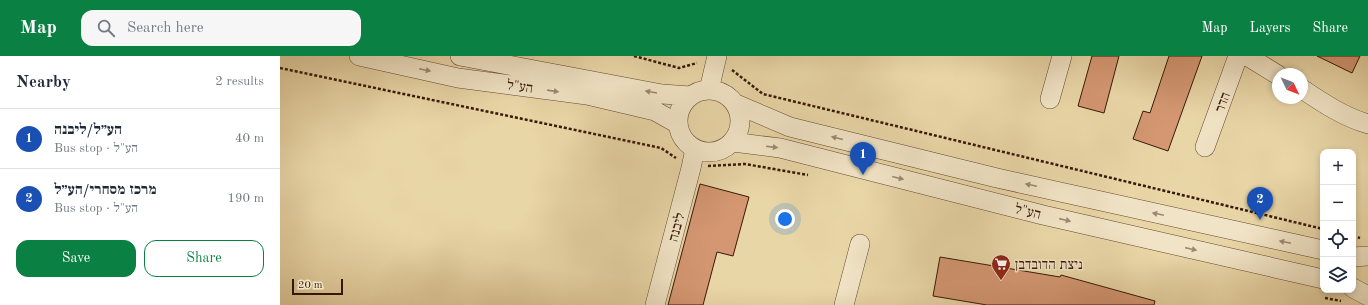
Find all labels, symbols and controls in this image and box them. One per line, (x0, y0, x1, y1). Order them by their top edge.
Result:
search box (81, 10, 361, 46)
icon: search (95, 17, 117, 39)
text: Map (20, 19, 57, 38)
text: Search here (127, 21, 204, 36)
text: Map (1202, 21, 1228, 35)
text: Layers (1250, 21, 1291, 35)
text: Share (1313, 21, 1348, 35)
one-way arrow (419, 68, 431, 74)
north arrow (1272, 68, 1308, 104)
text: Nearby (16, 74, 71, 91)
text: 2 results (215, 75, 264, 88)
street label: הע"ל (506, 77, 534, 96)
one-way arrow (547, 88, 559, 94)
one-way arrow (645, 89, 657, 95)
street label: הדר (1213, 90, 1233, 114)
text: הע״ל/ליבנה (54, 123, 122, 138)
text: 1 (25, 132, 33, 145)
text: 40 m (235, 132, 264, 145)
one-way arrow (830, 135, 843, 141)
text: Bus stop · הע"ל (54, 142, 138, 155)
pin: 1 (850, 142, 876, 175)
one-way arrow (765, 144, 778, 150)
map controls (1320, 149, 1356, 293)
button: + (1320, 149, 1356, 185)
one-way arrow (892, 175, 904, 181)
one-way arrow (1025, 182, 1037, 188)
text: מרכז מסחרי/הע״ל (54, 183, 157, 198)
button: − (1320, 185, 1356, 221)
pin: 2 (1247, 187, 1273, 220)
text: 2 (25, 192, 33, 205)
text: 190 m (227, 192, 264, 205)
street label: הע"ל (1013, 201, 1042, 222)
text: Bus stop · הע"ל (54, 202, 138, 215)
your location (775, 209, 795, 229)
one-way arrow (1152, 210, 1164, 216)
street label: ליבנה (665, 211, 688, 243)
one-way arrow (1059, 217, 1071, 223)
button: locate (1320, 221, 1356, 257)
one-way arrow (1279, 238, 1291, 244)
button: Save (16, 240, 136, 277)
button: Share (144, 240, 264, 277)
one-way arrow (1185, 247, 1197, 253)
supermarket icon: ניצת הדובדבן (990, 253, 1012, 281)
button: layers (1320, 257, 1356, 293)
place label: ניצת הדובדבן (1015, 258, 1083, 272)
scale bar (292, 277, 343, 296)
text: 20 m (298, 280, 323, 291)

